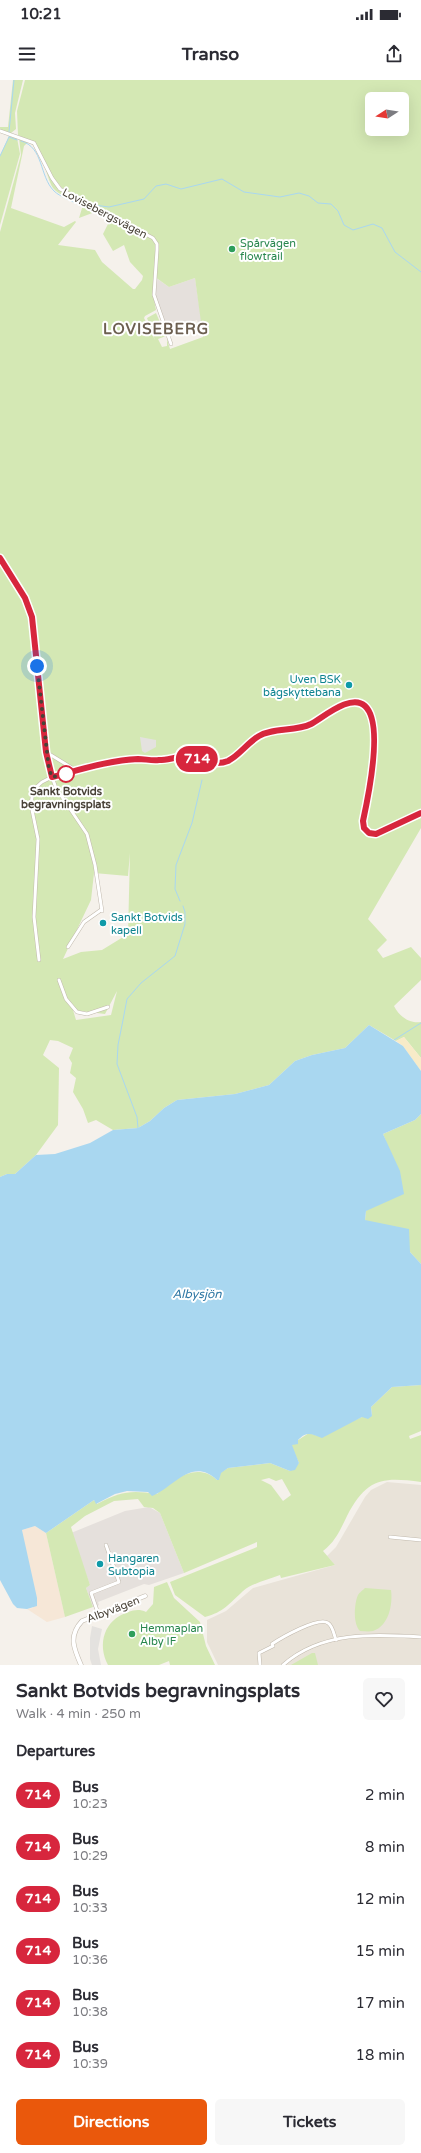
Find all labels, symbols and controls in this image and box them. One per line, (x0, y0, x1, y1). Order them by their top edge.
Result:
text: 10:21 (20, 5, 62, 23)
icon: menu (16, 43, 38, 65)
text: Transo (182, 43, 239, 65)
icon: share (383, 43, 405, 65)
north arrow (365, 92, 409, 136)
map controls (365, 92, 409, 136)
street label: Lovisebergsvägen (60, 186, 149, 241)
place label: Spårvägen flowtrail (240, 237, 296, 263)
marker: Spårvägen flowtrail (227, 244, 237, 254)
district label: LOVISEBERG (103, 320, 209, 338)
your location (27, 656, 47, 676)
place label: Uven BSK bågskyttebana (263, 673, 342, 699)
marker: Uven BSK bågskyttebana (344, 680, 354, 690)
line badge: 714 (174, 746, 220, 772)
text: 714 (184, 750, 210, 767)
marker: Sankt Botvids begravningsplats (57, 765, 75, 783)
place label: Sankt Botvids begravningsplats (21, 785, 112, 812)
place label: Sankt Botvids kapell (111, 911, 183, 937)
marker: Sankt Botvids kapell (98, 918, 108, 928)
water label: Albysjön (172, 1287, 222, 1301)
place label: Hangaren Subtopia (108, 1552, 159, 1578)
marker: Hangaren Subtopia (95, 1559, 105, 1569)
street label: Albyvägen (85, 1593, 141, 1625)
place label: Hemmaplan Alby IF (140, 1622, 203, 1648)
marker: Hemmaplan Alby IF (127, 1629, 137, 1639)
button: heart (363, 1678, 405, 1720)
text: Sankt Botvids begravningsplats (16, 1680, 300, 1702)
text: Walk · 4 min · 250 m (16, 1706, 141, 1722)
text: Departures (16, 1742, 95, 1760)
text: Bus (72, 1778, 99, 1796)
text: 714 (25, 1786, 51, 1803)
text: 2 min (365, 1786, 405, 1804)
text: 10:23 (72, 1796, 108, 1812)
text: Bus (72, 1830, 99, 1848)
text: 714 (25, 1838, 51, 1855)
text: 8 min (365, 1838, 405, 1856)
text: 10:29 (72, 1848, 108, 1864)
text: Bus (72, 1882, 99, 1900)
text: 714 (25, 1890, 51, 1907)
text: 12 min (356, 1890, 405, 1908)
text: 10:33 (72, 1900, 108, 1916)
text: Bus (72, 1934, 99, 1952)
text: 714 (25, 1942, 51, 1959)
text: 15 min (356, 1942, 405, 1960)
text: 10:36 (72, 1952, 108, 1968)
text: Bus (72, 1986, 99, 2004)
text: 714 (25, 1994, 51, 2011)
text: 17 min (356, 1994, 405, 2012)
text: 10:38 (72, 2004, 108, 2020)
text: Bus (72, 2038, 99, 2056)
text: 714 (25, 2046, 51, 2063)
text: 18 min (356, 2046, 405, 2064)
text: 10:39 (72, 2056, 108, 2072)
button: Directions (16, 2099, 207, 2145)
button: Tickets (215, 2099, 405, 2145)

